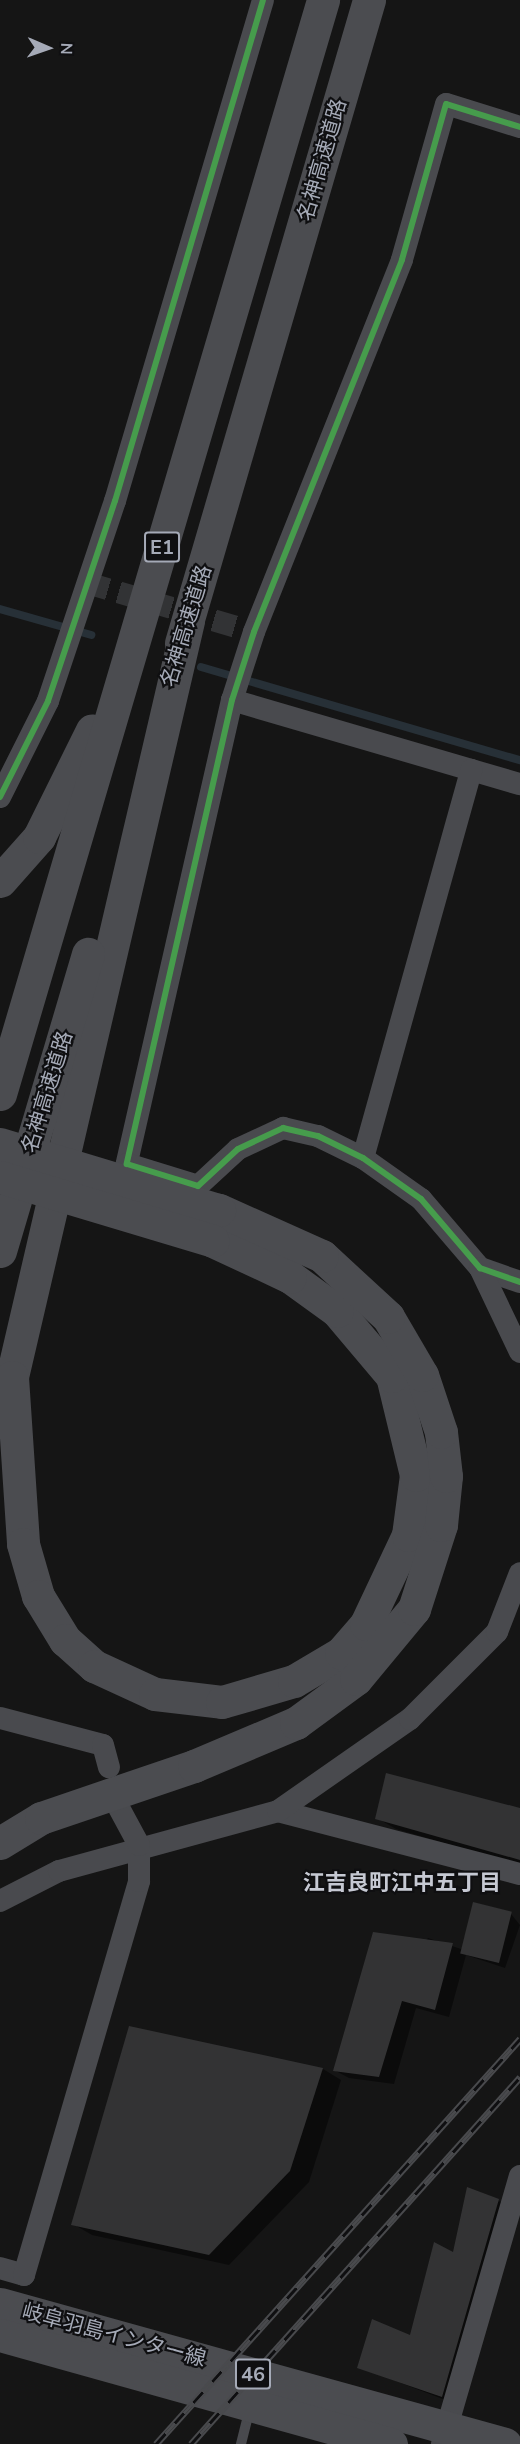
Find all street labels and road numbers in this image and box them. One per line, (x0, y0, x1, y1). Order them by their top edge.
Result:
street label: 名神高速道路 (293, 96, 351, 224)
road number: E1 (144, 530, 180, 564)
street label: 名神高速道路 (156, 562, 216, 690)
street label: 名神高速道路 (17, 1028, 77, 1156)
street label: 岐阜羽島インター線 (19, 2298, 209, 2372)
road number: 46 (235, 2357, 271, 2391)

